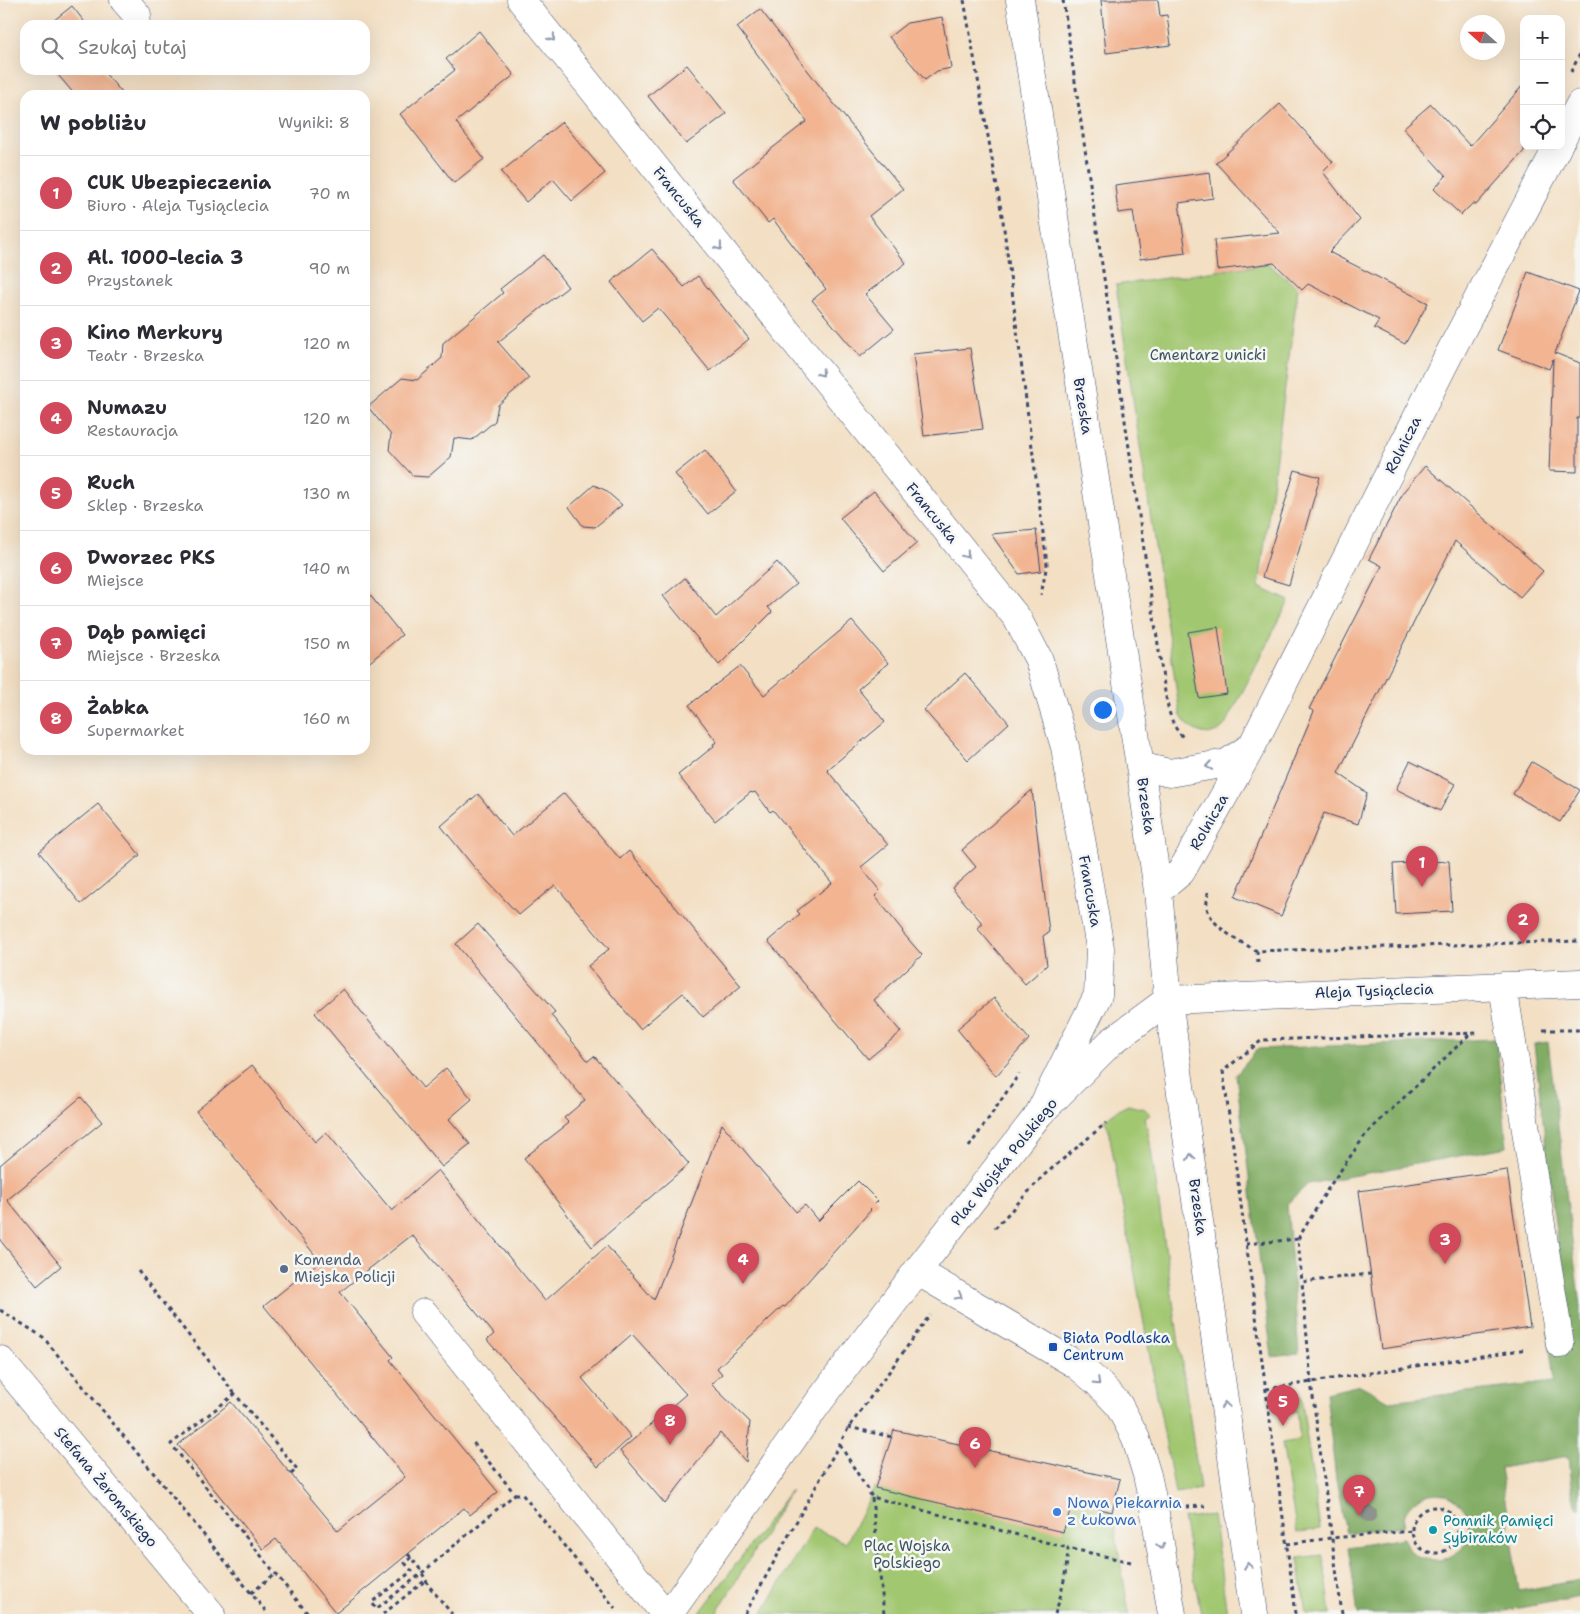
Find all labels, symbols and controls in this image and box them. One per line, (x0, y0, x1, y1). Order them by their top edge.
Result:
north arrow (1460, 15, 1505, 60)
map controls (1520, 15, 1565, 150)
button: + (1520, 15, 1565, 60)
search box (20, 20, 370, 75)
one-way arrow (546, 32, 554, 41)
icon: search (38, 34, 66, 62)
text: Szukaj tutaj (78, 35, 187, 60)
button: − (1520, 60, 1565, 105)
button: locate (1520, 105, 1565, 150)
text: W pobliżu (40, 109, 147, 137)
text: Wyniki: 8 (278, 112, 350, 133)
street label: Francuska (648, 163, 710, 232)
text: CUK Ubezpieczenia (87, 170, 271, 195)
text: 1 (52, 183, 60, 204)
text: 70 m (309, 183, 350, 204)
text: Biuro · Aleja Tysiąclecia (87, 195, 269, 216)
one-way arrow (713, 241, 722, 251)
text: Al. 1000-lecia 3 (87, 245, 243, 270)
text: 2 (50, 258, 62, 279)
text: 90 m (309, 258, 350, 279)
text: Przystanek (87, 270, 173, 291)
text: Kino Merkury (87, 320, 223, 345)
text: 3 (50, 333, 62, 354)
text: 120 m (303, 333, 350, 354)
text: Teatr · Brzeska (87, 345, 204, 366)
park label: Cmentarz unicki (1150, 345, 1266, 365)
one-way arrow (815, 368, 824, 377)
street label: Brzeska (1069, 376, 1097, 436)
text: Numazu (87, 395, 167, 420)
text: 4 (50, 408, 62, 429)
text: 120 m (303, 408, 350, 429)
street label: Rolnicza (1380, 412, 1426, 477)
text: Restauracja (87, 420, 178, 441)
text: Ruch (87, 470, 135, 495)
street label: Francuska (901, 479, 963, 548)
text: 5 (51, 483, 61, 504)
text: 130 m (303, 483, 350, 504)
text: Sklep · Brzeska (87, 495, 204, 516)
text: Dworzec PKS (87, 545, 215, 570)
one-way arrow (961, 549, 969, 558)
text: 6 (50, 558, 62, 579)
text: 140 m (303, 558, 350, 579)
text: Miejsce (87, 570, 144, 591)
text: Dąb pamięci (87, 620, 206, 645)
text: 7 (50, 633, 62, 654)
text: 150 m (303, 633, 350, 654)
text: Miejsce · Brzeska (87, 645, 220, 666)
text: Żabka (87, 695, 149, 720)
your location (1090, 697, 1116, 723)
text: 8 (50, 708, 62, 729)
text: 160 m (303, 708, 350, 729)
text: Supermarket (87, 720, 184, 741)
one-way arrow (1204, 761, 1213, 771)
street label: Brzeska (1132, 776, 1160, 836)
street label: Rolnicza (1185, 790, 1233, 854)
pin: 1 (1406, 846, 1438, 887)
street label: Francuska (1074, 854, 1106, 929)
pin: 2 (1507, 903, 1539, 944)
street label: Aleja Tysiąclecia (1314, 979, 1435, 1003)
street label: Plac Wojska Polskiego (946, 1094, 1062, 1230)
one-way arrow (1186, 1153, 1196, 1162)
street label: Brzeska (1184, 1177, 1212, 1237)
pin: 3 (1429, 1223, 1461, 1264)
pin: 4 (727, 1243, 759, 1284)
place label: Komenda Miejska Policji (294, 1250, 396, 1287)
marker: Komenda Miejska Policji (278, 1263, 290, 1275)
one-way arrow (954, 1290, 963, 1300)
place label: Biała Podlaska Centrum (1063, 1328, 1171, 1365)
marker: Biała Podlaska Centrum (1047, 1341, 1059, 1353)
one-way arrow (1091, 1376, 1100, 1385)
pin: 5 (1267, 1385, 1299, 1426)
one-way arrow (1221, 1400, 1231, 1409)
pin: 8 (654, 1404, 686, 1445)
street label: Stefana Żeromskiego (50, 1423, 162, 1551)
pin: 6 (959, 1427, 991, 1468)
pin: 7 (1343, 1475, 1375, 1516)
place label: Nowa Piekarnia z Łukowa (1067, 1493, 1182, 1530)
marker: Nowa Piekarnia z Łukowa (1051, 1506, 1063, 1518)
place label: Pomnik Pamięci Sybiraków (1443, 1511, 1554, 1548)
marker: Pomnik Pamięci Sybiraków (1427, 1524, 1439, 1536)
park label: Plac Wojska Polskiego (864, 1536, 951, 1573)
one-way arrow (1155, 1542, 1165, 1550)
one-way arrow (1243, 1561, 1254, 1569)

